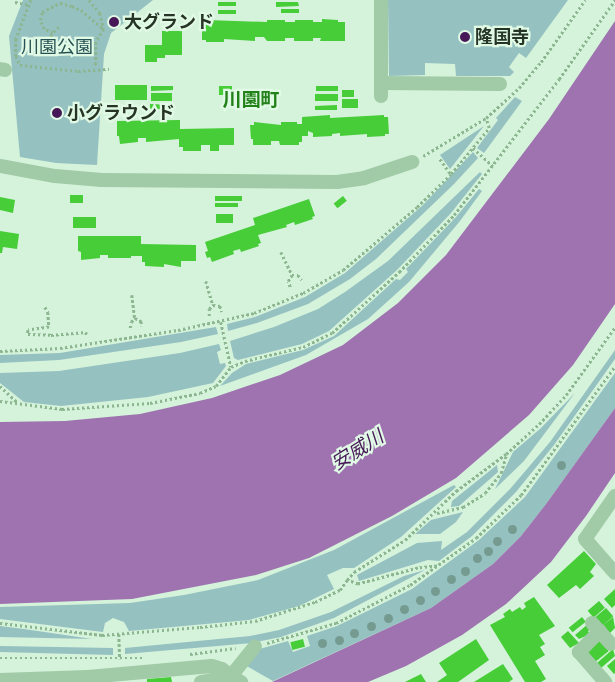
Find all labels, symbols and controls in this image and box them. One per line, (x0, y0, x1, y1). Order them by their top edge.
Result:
place label: 大グランド (124, 11, 214, 33)
marker: 大グランド (108, 16, 120, 28)
place label: 隆国寺 (475, 26, 529, 48)
marker: 隆国寺 (459, 31, 471, 43)
park label: 川園公園 (21, 36, 93, 58)
district label: 川園町 (223, 90, 279, 112)
place label: 小グラウンド (67, 102, 175, 124)
marker: 小グラウンド (51, 107, 63, 119)
water label: 安威川 (328, 426, 388, 476)

